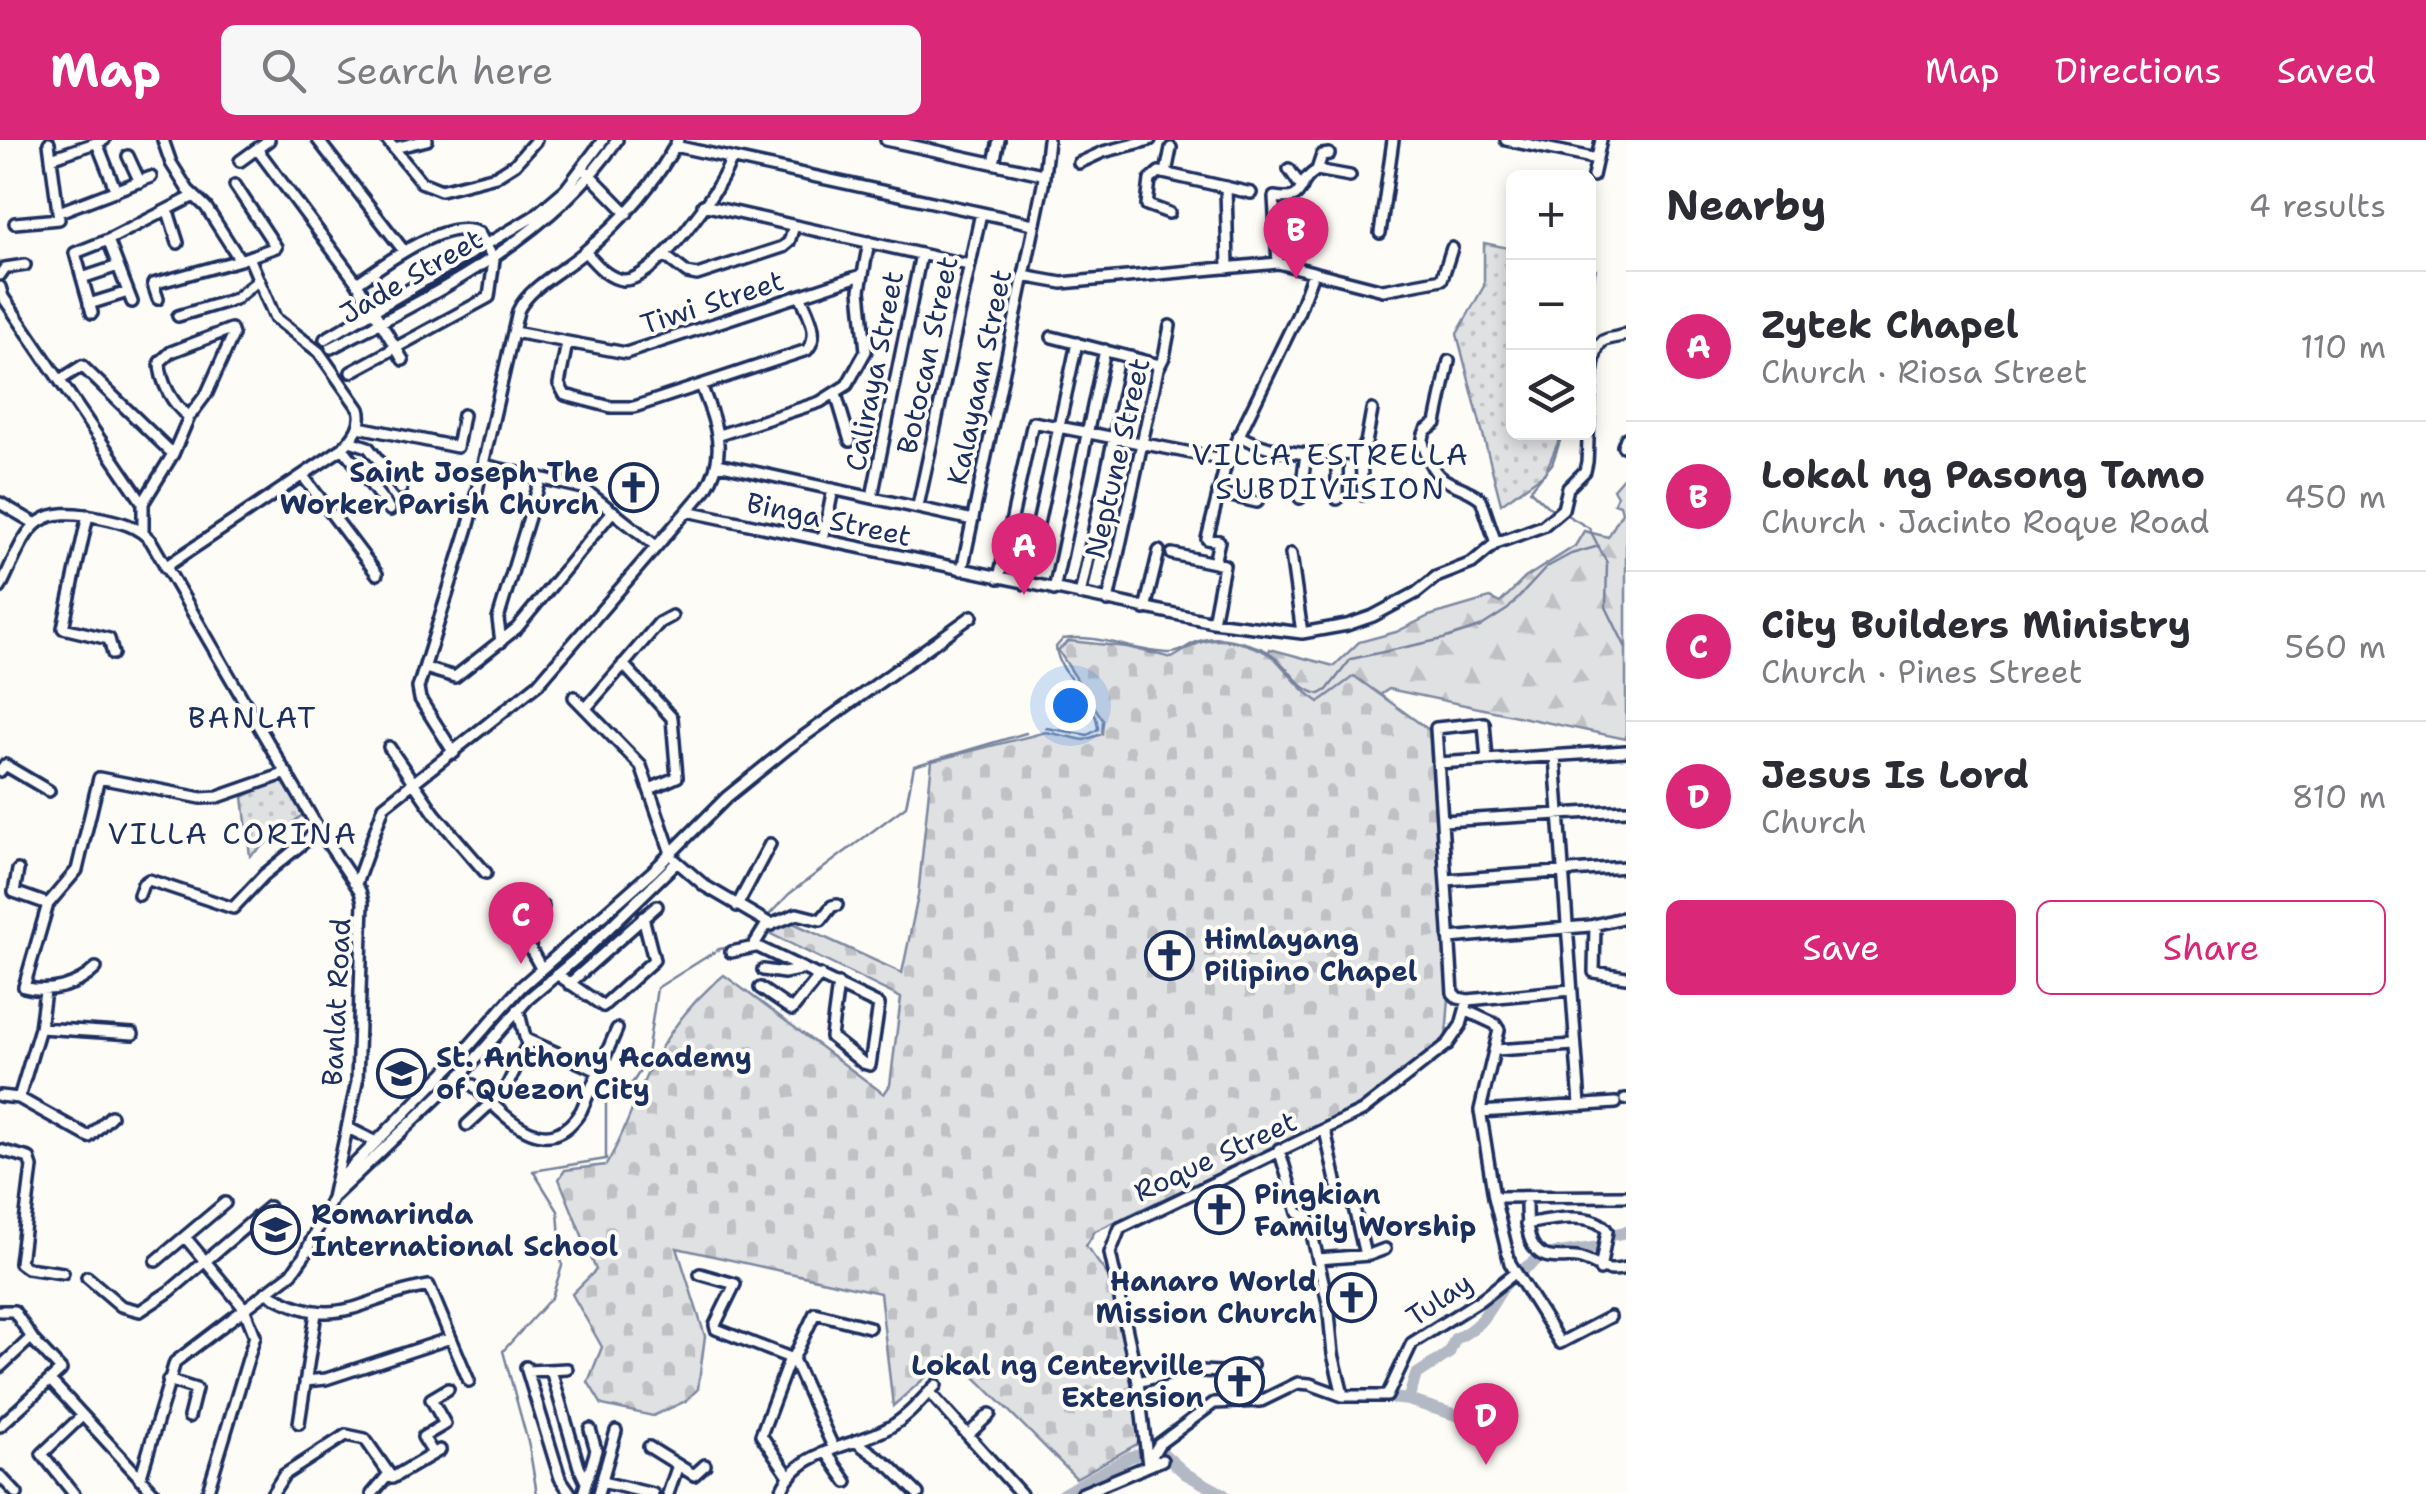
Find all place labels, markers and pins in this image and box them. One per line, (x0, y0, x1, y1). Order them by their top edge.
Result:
pin: B (1264, 196, 1328, 279)
place label: Saint Joseph The Worker Parish Church (280, 453, 599, 523)
church icon: Saint Joseph The Worker Parish Church (608, 462, 660, 514)
pin: A (992, 512, 1056, 595)
pin: C (488, 882, 554, 964)
place label: Himlayang Pilipino Chapel (1204, 920, 1418, 990)
church icon: Himlayang Pilipino Chapel (1143, 929, 1195, 981)
place label: St. Anthony Academy of Quezon City (436, 1038, 752, 1108)
school or university icon: St. Anthony Academy of Quezon City (375, 1047, 427, 1099)
place label: Pingkian Family Worship (1254, 1175, 1476, 1245)
church icon: Pingkian Family Worship (1193, 1184, 1245, 1236)
place label: Romarinda International School (311, 1195, 619, 1265)
school or university icon: Romarinda International School (250, 1204, 302, 1256)
place label: Hanaro World Mission Church (1096, 1262, 1317, 1332)
church icon: Hanaro World Mission Church (1326, 1271, 1378, 1323)
place label: Lokal ng Centerville Extension (911, 1346, 1204, 1416)
church icon: Lokal ng Centerville Extension (1213, 1355, 1265, 1407)
pin: D (1454, 1382, 1518, 1465)

